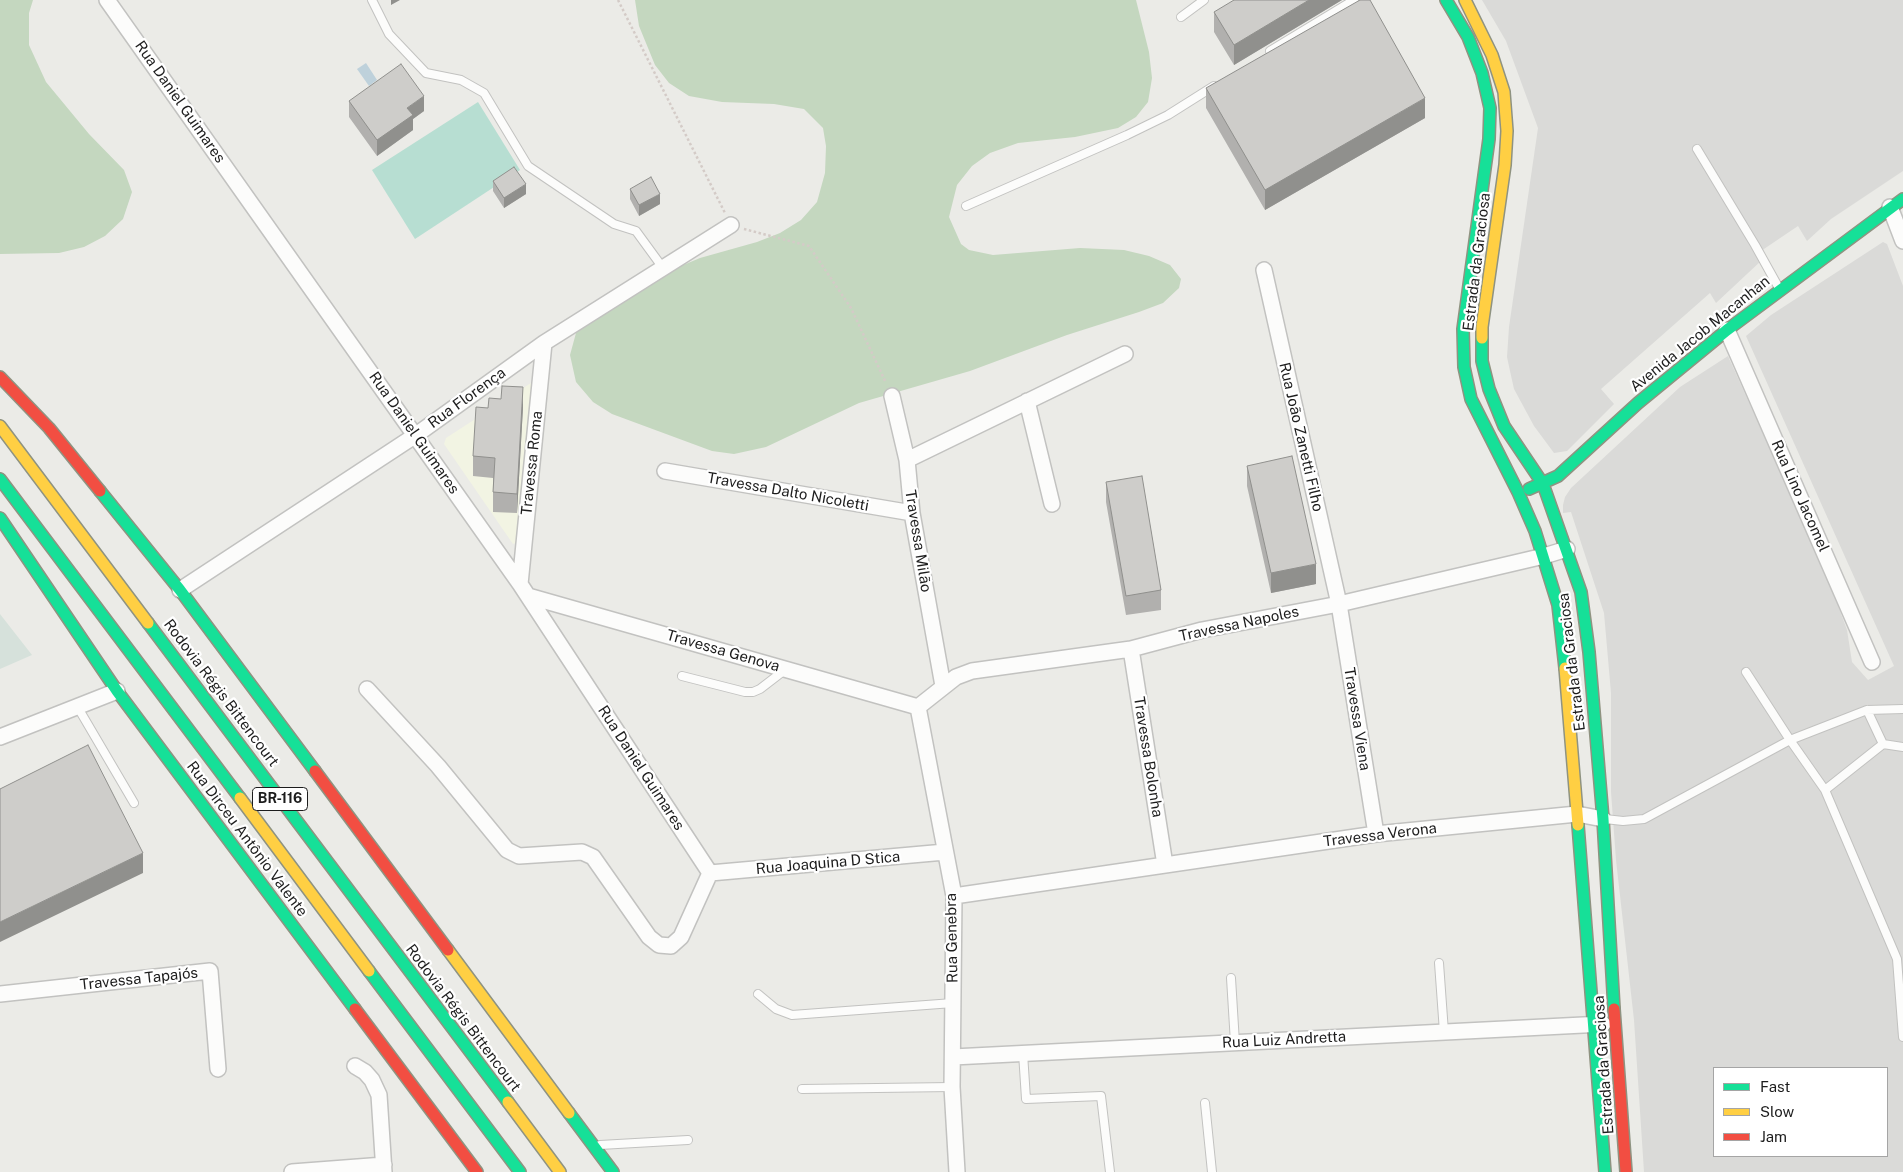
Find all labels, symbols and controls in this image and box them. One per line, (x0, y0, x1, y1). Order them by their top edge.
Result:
street label: Rua Daniel Guimares (131, 37, 229, 167)
street label: Estrada da Graciosa (1460, 192, 1494, 332)
street label: Avenida Jacob Macanhan (1627, 272, 1773, 396)
street label: Rua João Zanetti Filho (1275, 361, 1327, 513)
street label: Rua Florença (425, 364, 509, 432)
street label: Rua Daniel Guimares (365, 368, 463, 498)
street label: Travessa Roma (518, 410, 546, 516)
street label: Rua Lino Jacomel (1767, 437, 1833, 555)
street label: Travessa Dalto Nicoletti (706, 469, 870, 515)
street label: Travessa Milão (901, 489, 935, 593)
street label: Estrada da Graciosa (1555, 592, 1589, 732)
street label: Travessa Napoles (1177, 602, 1301, 646)
street label: Rodovia Régis Bittencourt (160, 616, 282, 770)
street label: Travessa Genova (664, 626, 782, 676)
street label: Travessa Viena (1340, 666, 1374, 772)
street label: Travessa Bolonha (1130, 695, 1166, 819)
street label: Rua Daniel Guimares (594, 702, 688, 834)
street label: Rua Dirceu Antônio Valente (183, 758, 311, 920)
road number: BR-116 (252, 788, 308, 811)
street label: Travessa Verona (1322, 819, 1438, 851)
street label: Rua Joaquina D Stica (755, 848, 901, 878)
street label: Rua Genebra (942, 893, 962, 983)
street label: Rodovia Régis Bittencourt (402, 941, 524, 1095)
street label: Travessa Tapajós (79, 964, 199, 994)
street label: Estrada da Graciosa (1590, 995, 1618, 1135)
street label: Rua Luiz Andretta (1222, 1028, 1346, 1052)
legend (1713, 1067, 1888, 1157)
text: Fast (1760, 1078, 1790, 1095)
text: Slow (1760, 1103, 1794, 1120)
text: Jam (1760, 1128, 1787, 1145)

